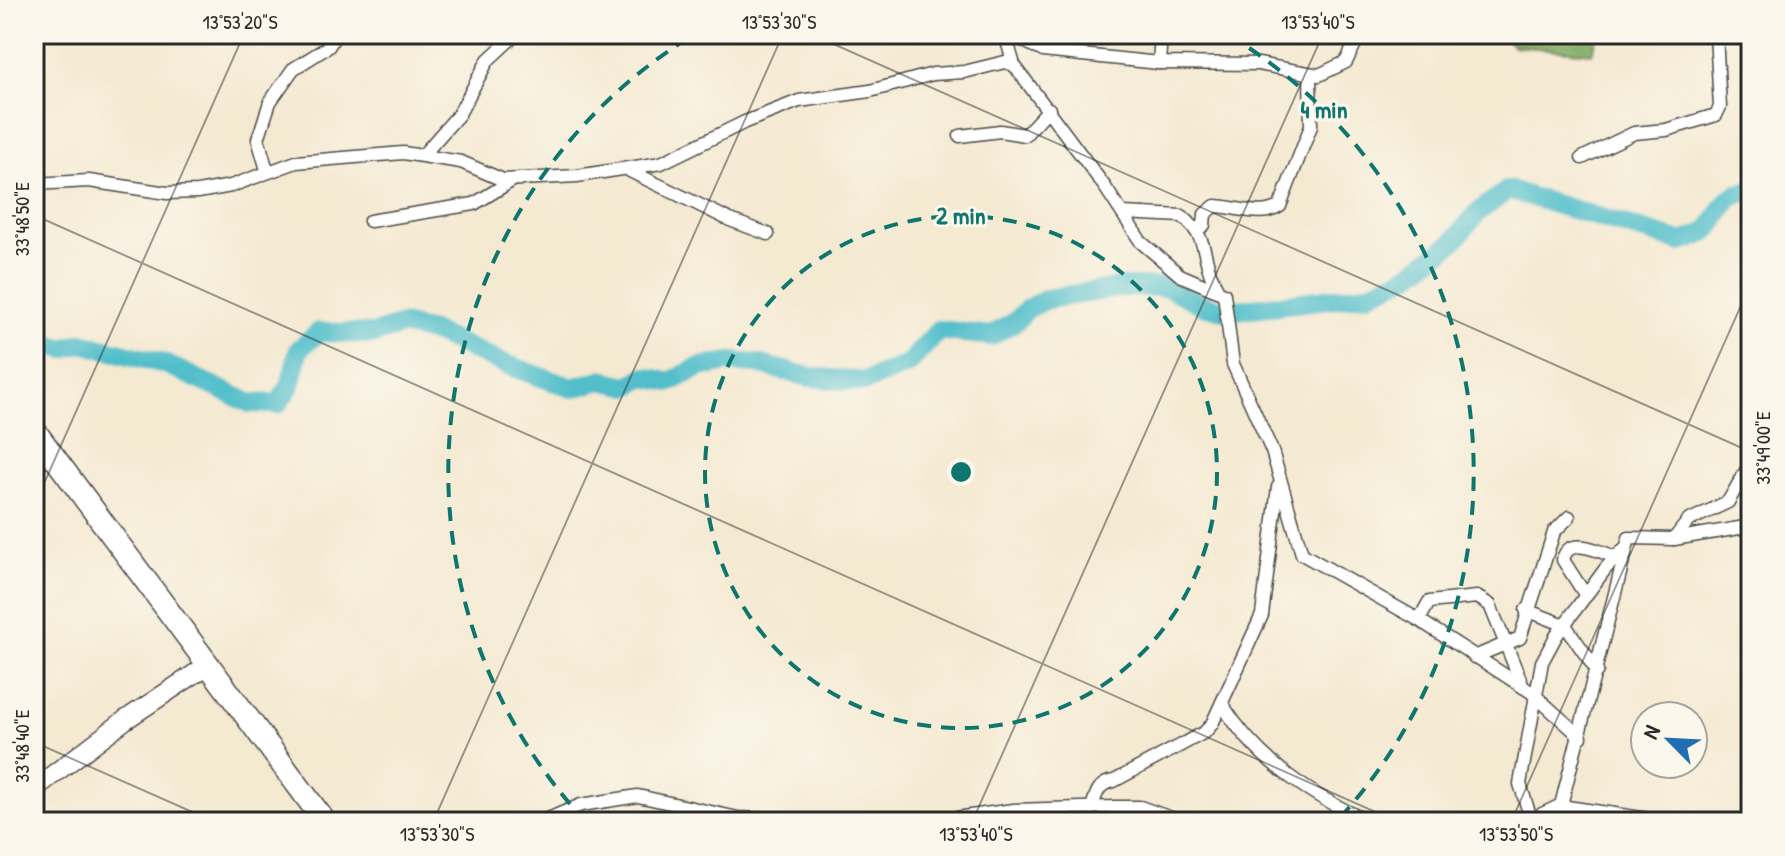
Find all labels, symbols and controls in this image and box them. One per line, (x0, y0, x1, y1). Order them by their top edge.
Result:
text: 13°53'20"S (202, 8, 278, 35)
text: 13°53'30"S (742, 8, 816, 35)
text: 13°53'40"S (1281, 8, 1355, 35)
text: 4 min (1300, 93, 1348, 125)
text: 33°48'50"E (8, 182, 35, 256)
text: 2 min (936, 199, 986, 231)
text: 33°49'00"E (1749, 411, 1776, 485)
centre of rings (947, 458, 975, 486)
north arrow (1629, 700, 1709, 780)
text: 33°48'40"E (8, 709, 35, 783)
text: N (1635, 720, 1667, 743)
text: 13°53'30"S (400, 820, 474, 847)
text: 13°53'40"S (939, 820, 1013, 847)
text: 13°53'50"S (1479, 820, 1553, 847)

